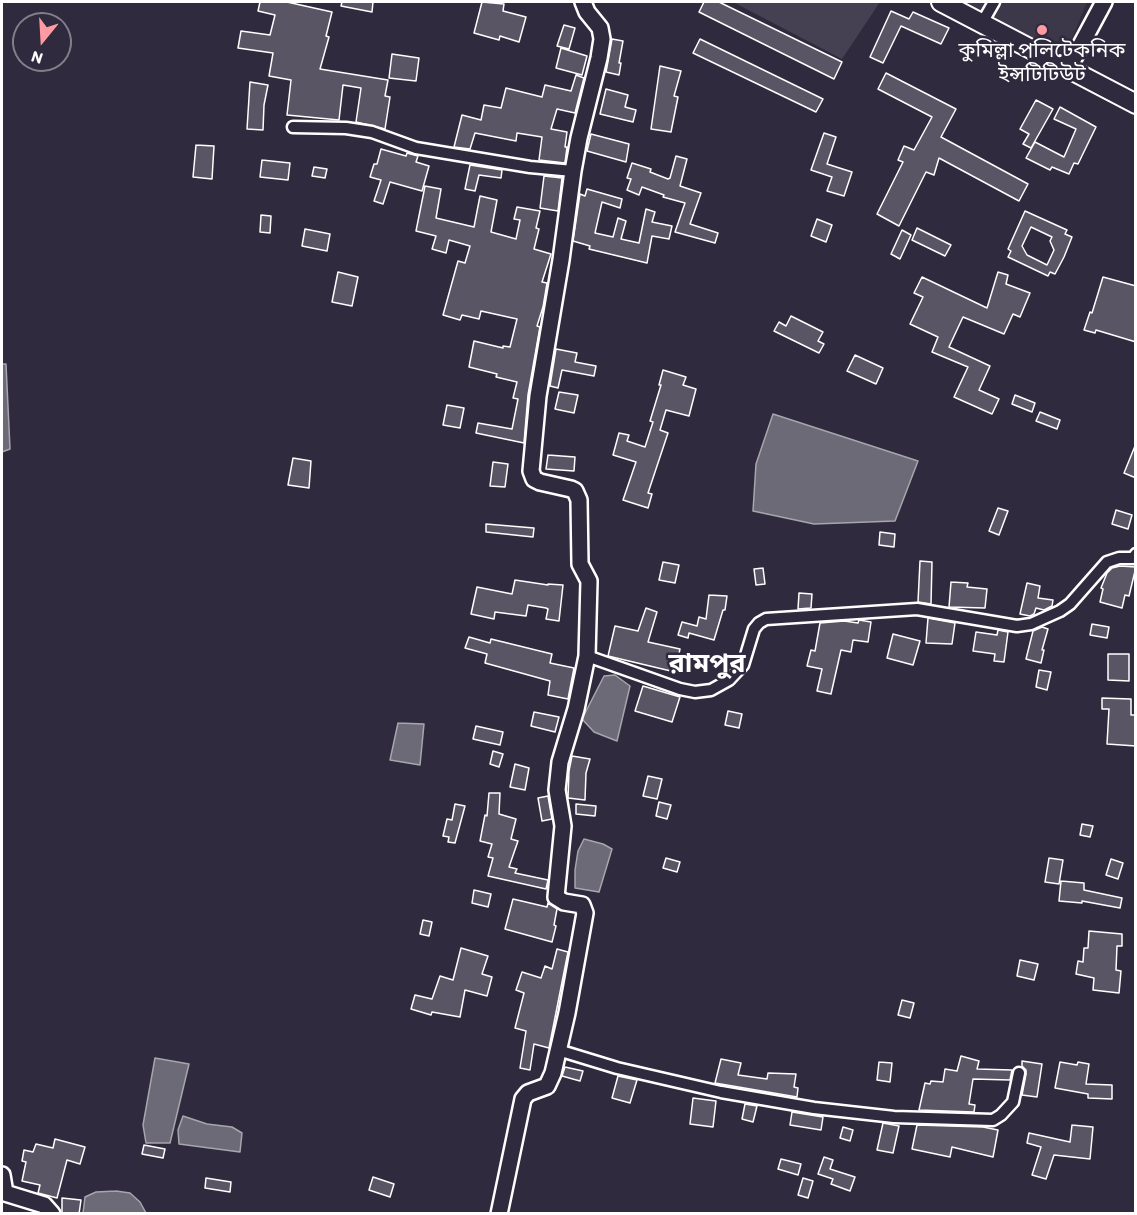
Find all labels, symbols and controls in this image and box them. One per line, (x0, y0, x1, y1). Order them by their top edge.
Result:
north arrow (12, 12, 72, 72)
marker: কুমিল্লা পলিটেকনিক ইন্সটিটিউট (1035, 23, 1049, 37)
place label: কুমিল্লা পলিটেকনিক ইন্সটিটিউট (959, 39, 1125, 89)
text: N (29, 47, 45, 68)
district label: রামপুর (669, 649, 745, 681)

